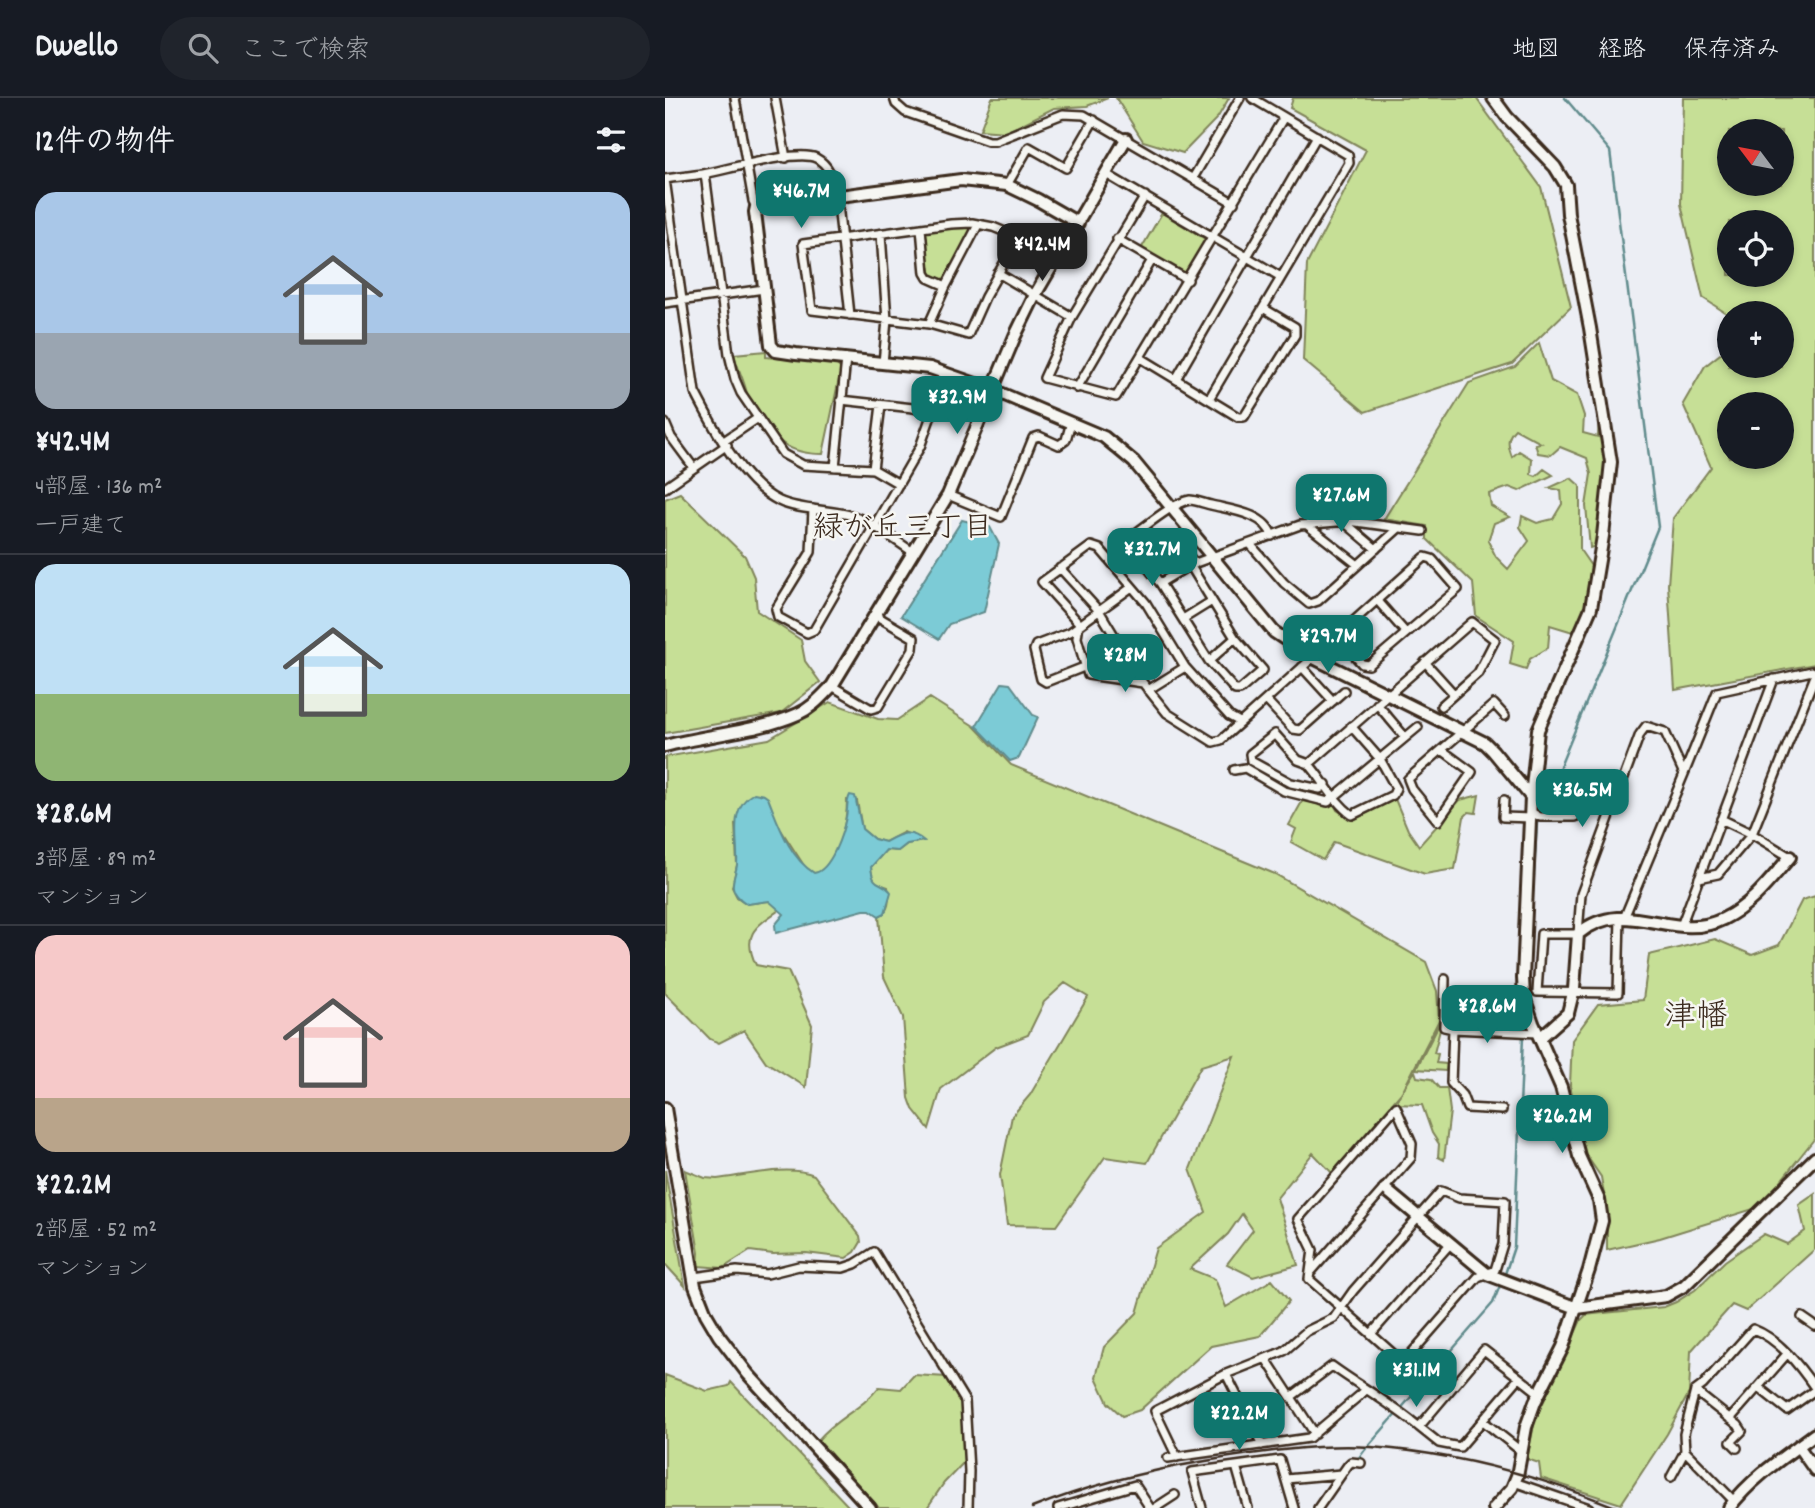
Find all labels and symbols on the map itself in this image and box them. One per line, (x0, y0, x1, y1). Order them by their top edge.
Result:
north arrow (1717, 119, 1794, 196)
pin: ¥46.7M (744, 170, 858, 230)
pin: ¥42.4M (985, 223, 1099, 283)
pin: ¥32.9M (900, 376, 1014, 436)
pin: ¥27.6M (1284, 474, 1398, 534)
district label: 緑が丘三丁目 (813, 509, 993, 552)
pin: ¥32.7M (1095, 528, 1209, 588)
pin: ¥29.7M (1271, 616, 1385, 675)
pin: ¥28M (1084, 634, 1166, 694)
pin: ¥36.5M (1525, 770, 1639, 829)
pin: ¥28.6M (1430, 986, 1544, 1045)
district label: 津幡 (1664, 996, 1728, 1042)
pin: ¥26.2M (1505, 1096, 1619, 1155)
pin: ¥31.1M (1359, 1350, 1473, 1409)
pin: ¥22.2M (1182, 1392, 1296, 1452)

